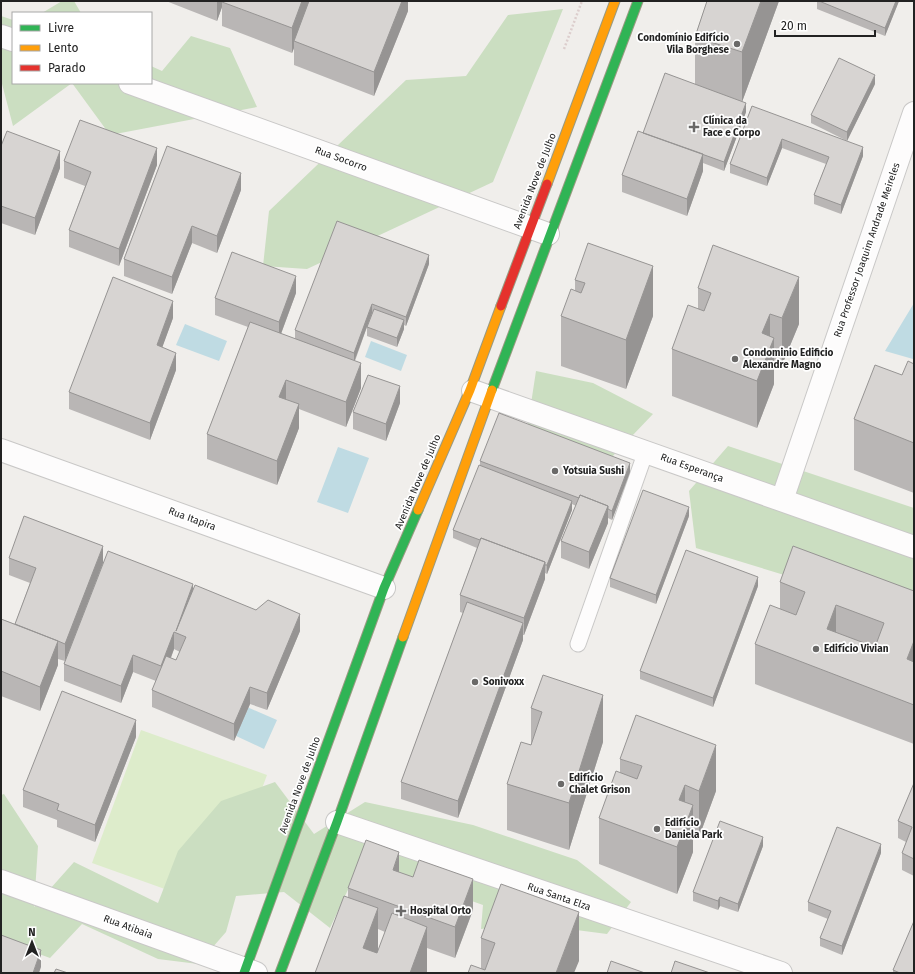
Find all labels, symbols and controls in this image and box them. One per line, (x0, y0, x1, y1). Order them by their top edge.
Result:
legend (12, 12, 152, 84)
scale bar (775, 12, 875, 38)
text: 20 m (781, 19, 807, 33)
text: Livre (48, 21, 74, 35)
place label: Condomínio Edifício Vila Borghese (638, 31, 729, 56)
marker: Condomínio Edifício Vila Borghese (732, 39, 742, 49)
text: Lento (48, 41, 78, 55)
text: Parado (48, 61, 86, 75)
place label: Clínica da Face e Corpo (703, 114, 760, 139)
marker: Clínica da Face e Corpo (688, 121, 700, 133)
street label: Avenida Nove de Julho (511, 131, 559, 231)
street label: Rua Socorro (313, 144, 369, 174)
street label: Rua Professor Joaquim Andrade Meireles (831, 161, 903, 339)
place label: Condominio Edificio Alexandre Magno (742, 347, 834, 371)
marker: Condominio Edificio Alexandre Magno (730, 354, 740, 364)
street label: Avenida Nove de Julho (393, 433, 444, 531)
street label: Rua Esperança (659, 451, 725, 485)
place label: Yotsuia Sushi (562, 465, 624, 477)
marker: Yotsuia Sushi (550, 466, 560, 476)
street label: Rua Itapira (167, 505, 217, 533)
place label: Edifício Vivian (824, 642, 889, 655)
marker: Edifício Vivian (811, 644, 821, 654)
place label: Sonivoxx (483, 676, 525, 688)
marker: Sonivoxx (470, 677, 480, 687)
street label: Avenida Nove de Julho (277, 735, 323, 835)
place label: Edifício Chalet Grison (569, 771, 630, 796)
marker: Edifício Chalet Grison (556, 779, 566, 789)
place label: Edifício Daniela Park (665, 816, 723, 841)
marker: Edifício Daniela Park (652, 824, 662, 834)
street label: Rua Santa Elza (526, 881, 592, 913)
marker: Hospital Orto (395, 905, 407, 917)
place label: Hospital Orto (410, 905, 471, 917)
street label: Rua Atibaia (102, 913, 154, 941)
north arrow (12, 922, 52, 962)
text: N (28, 926, 36, 939)

